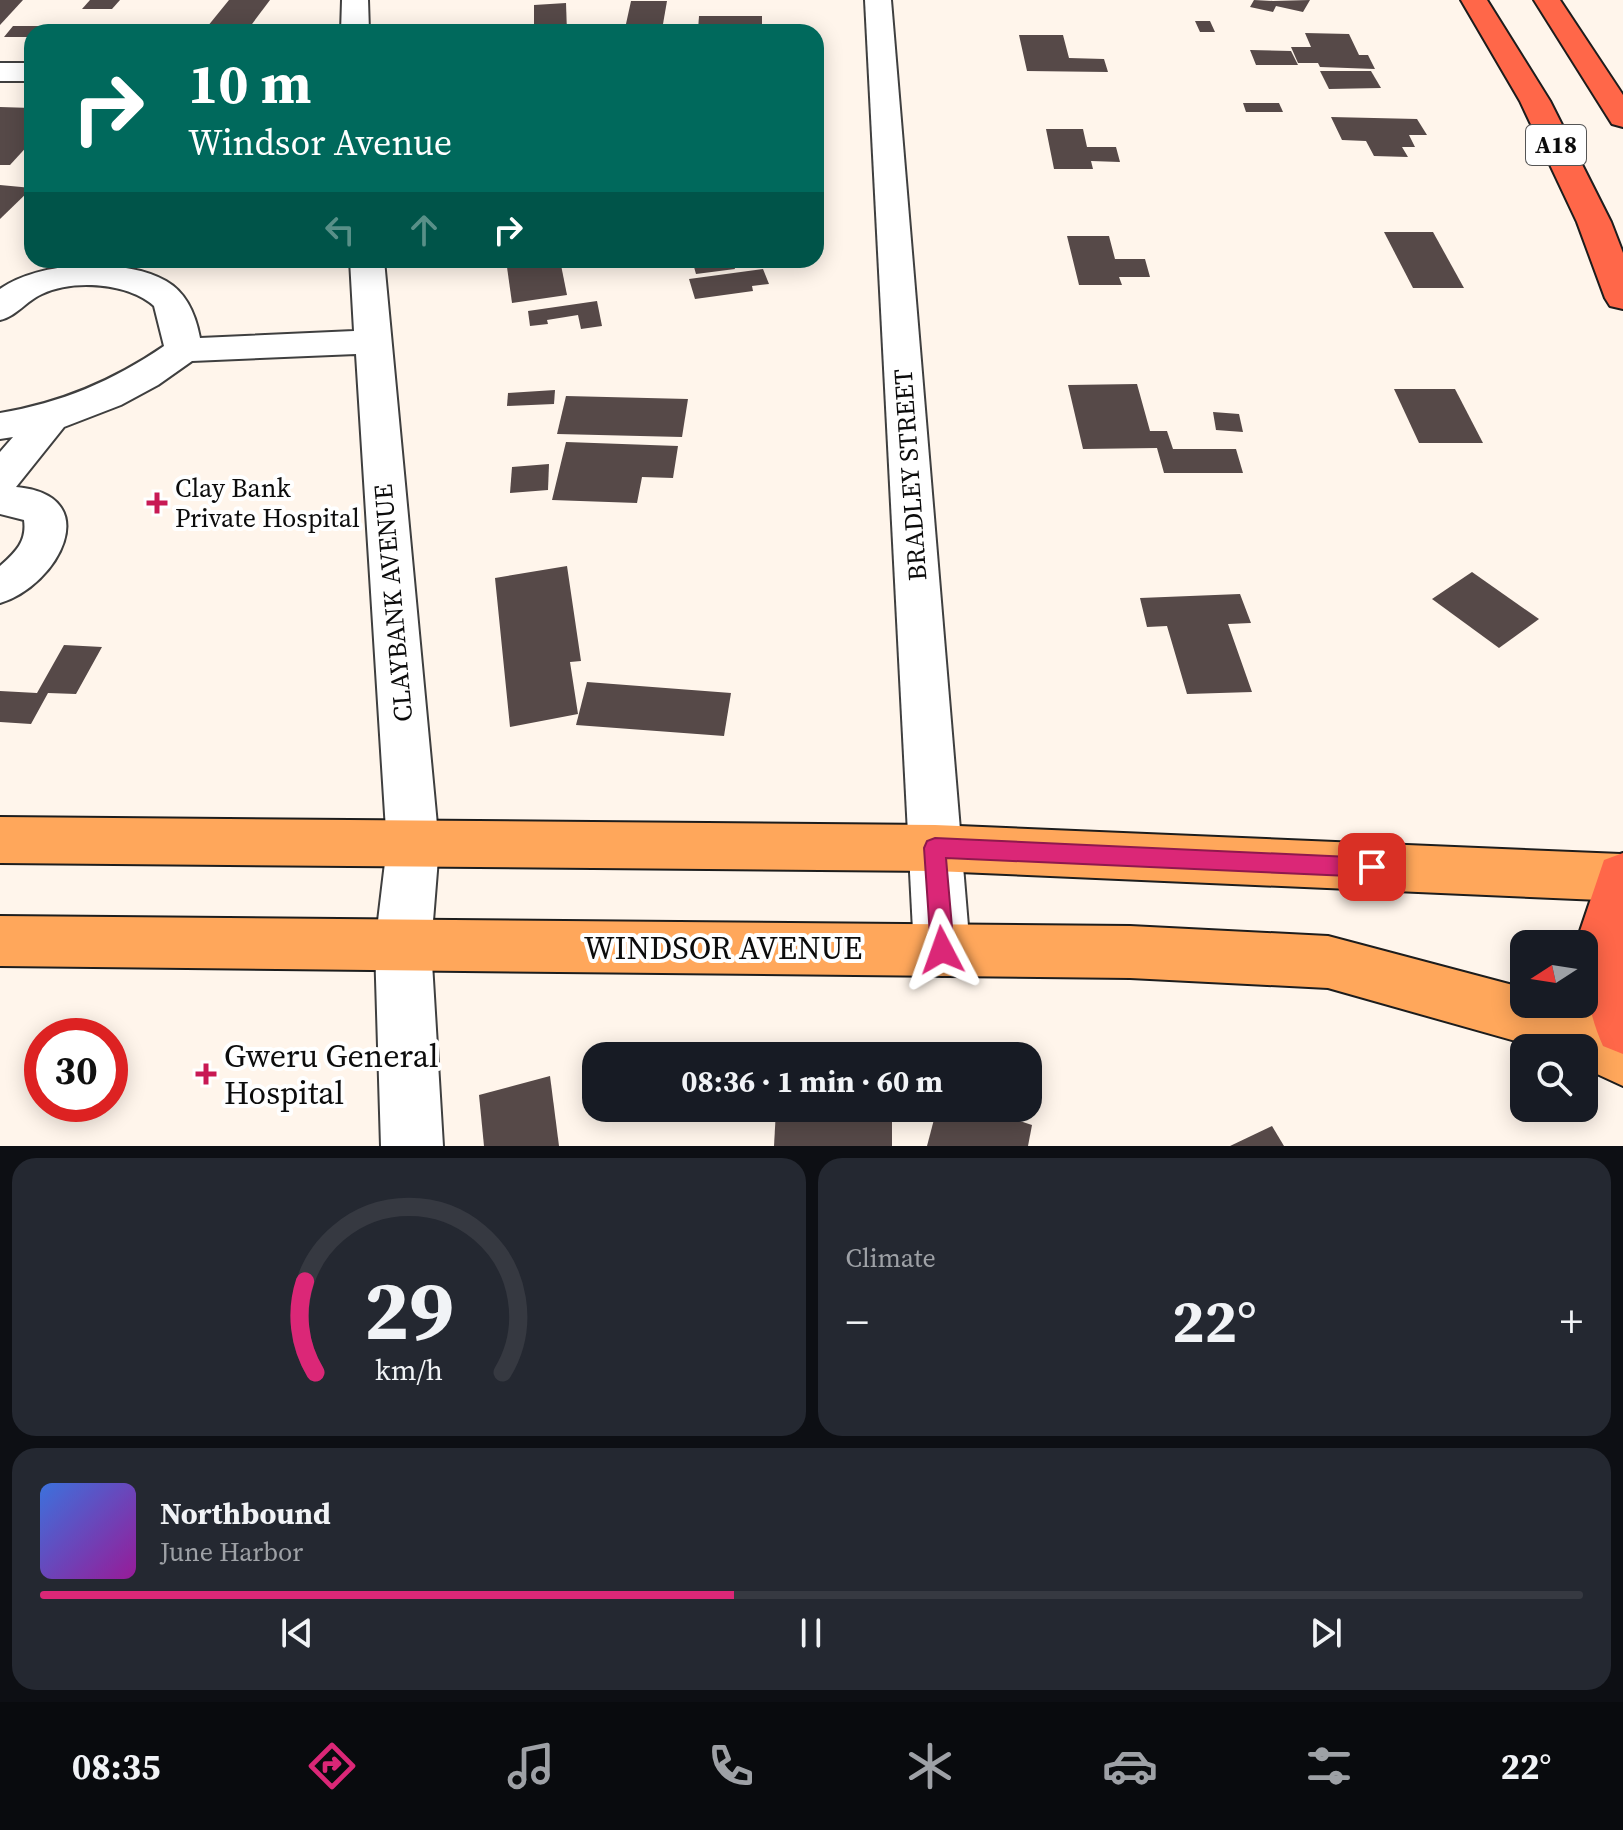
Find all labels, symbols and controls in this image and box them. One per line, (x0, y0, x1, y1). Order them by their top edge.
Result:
text: 10 m (188, 45, 311, 122)
icon: right (56, 56, 160, 160)
text: Windsor Avenue (188, 118, 452, 167)
road number: A18 (1526, 125, 1586, 165)
icon: left (318, 208, 362, 252)
icon: ahead (402, 208, 446, 252)
icon: right (486, 208, 530, 252)
street label: BRADLEY STREET (885, 368, 935, 582)
place label: Clay Bank Private Hospital (175, 470, 360, 536)
street label: CLAYBANK AVENUE (365, 483, 421, 723)
marker: Clay Bank Private Hospital (146, 492, 168, 514)
pin (1338, 833, 1406, 901)
icon: arrive (1350, 845, 1394, 889)
position arrow (900, 908, 984, 992)
street label: WINDSOR AVENUE (584, 926, 862, 970)
north arrow (1510, 930, 1598, 1018)
map controls (1510, 930, 1598, 1122)
speed limit sign: 30 (24, 1018, 128, 1122)
place label: Gweru General Hospital (224, 1034, 438, 1115)
button: search (1510, 1034, 1598, 1122)
text: 08:36 · 1 min · 60 m (681, 1061, 943, 1102)
marker: Gweru General Hospital (195, 1063, 217, 1085)
text: Climate (846, 1240, 936, 1276)
text: 29 (364, 1253, 454, 1367)
text: 22° (1172, 1280, 1257, 1362)
text: − (846, 1291, 869, 1352)
text: + (1560, 1291, 1583, 1352)
text: km/h (375, 1350, 443, 1390)
text: Northbound (160, 1493, 331, 1534)
text: June Harbor (160, 1534, 303, 1570)
icon: previous (275, 1611, 319, 1655)
icon: pause (789, 1611, 833, 1655)
icon: next (1304, 1611, 1348, 1655)
icon: directions (304, 1738, 360, 1794)
icon: music (503, 1738, 559, 1794)
icon: phone (703, 1738, 759, 1794)
icon: climate (902, 1738, 958, 1794)
icon: car (1102, 1738, 1158, 1794)
icon: filters (1301, 1738, 1357, 1794)
text: 08:35 (72, 1742, 161, 1791)
text: 22° (1500, 1742, 1551, 1791)

